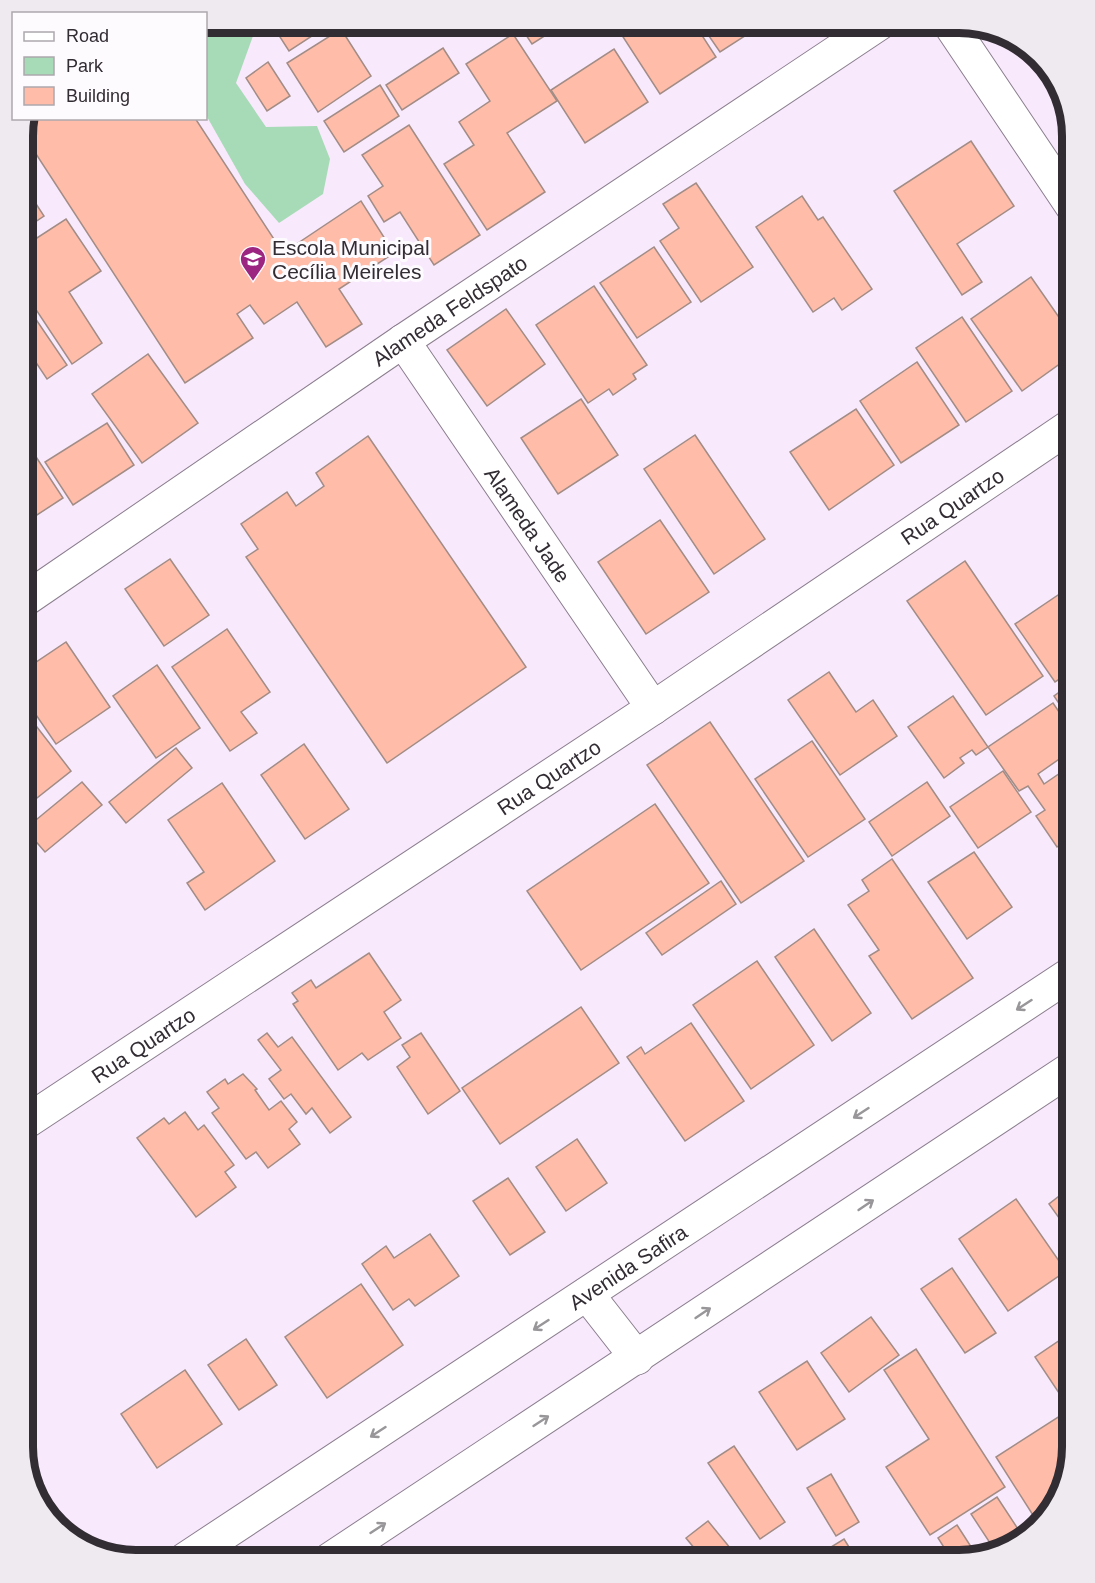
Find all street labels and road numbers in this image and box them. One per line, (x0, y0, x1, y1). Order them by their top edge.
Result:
street label: Alameda Feldspato (368, 250, 531, 370)
street label: Alameda Jade (481, 462, 575, 586)
street label: Rua Quartzo (896, 463, 1008, 549)
street label: Rua Quartzo (493, 734, 605, 819)
street label: Rua Quartzo (87, 1002, 199, 1087)
street label: Avenida Safira (565, 1219, 691, 1314)

